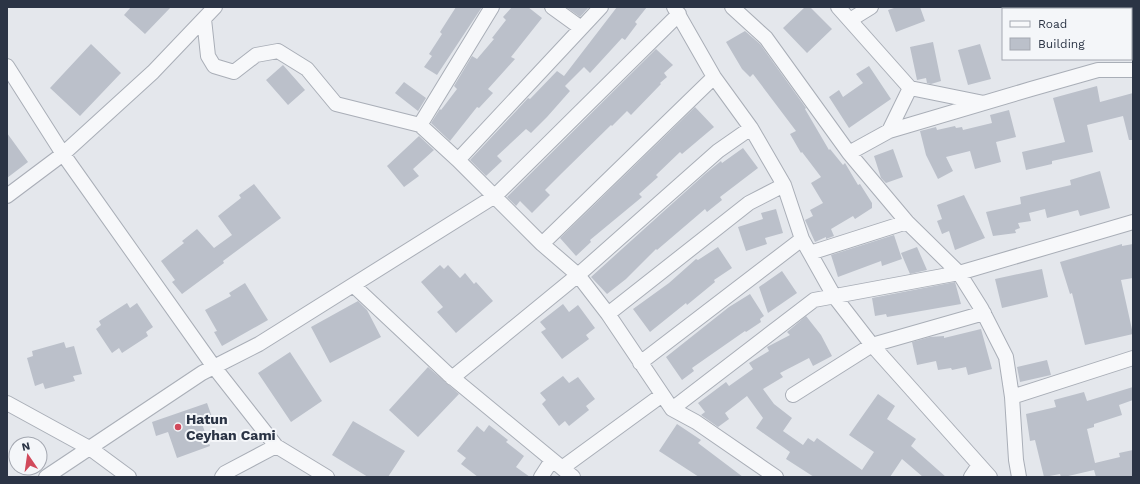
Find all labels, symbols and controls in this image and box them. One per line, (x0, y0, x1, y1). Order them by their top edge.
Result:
legend (1002, 8, 1132, 60)
text: Road (1038, 17, 1067, 31)
text: Building (1038, 37, 1085, 51)
place label: Hatun Ceyhan Cami (186, 411, 276, 443)
marker: Hatun Ceyhan Cami (173, 422, 183, 432)
north arrow (8, 436, 48, 476)
text: N (20, 439, 31, 454)

